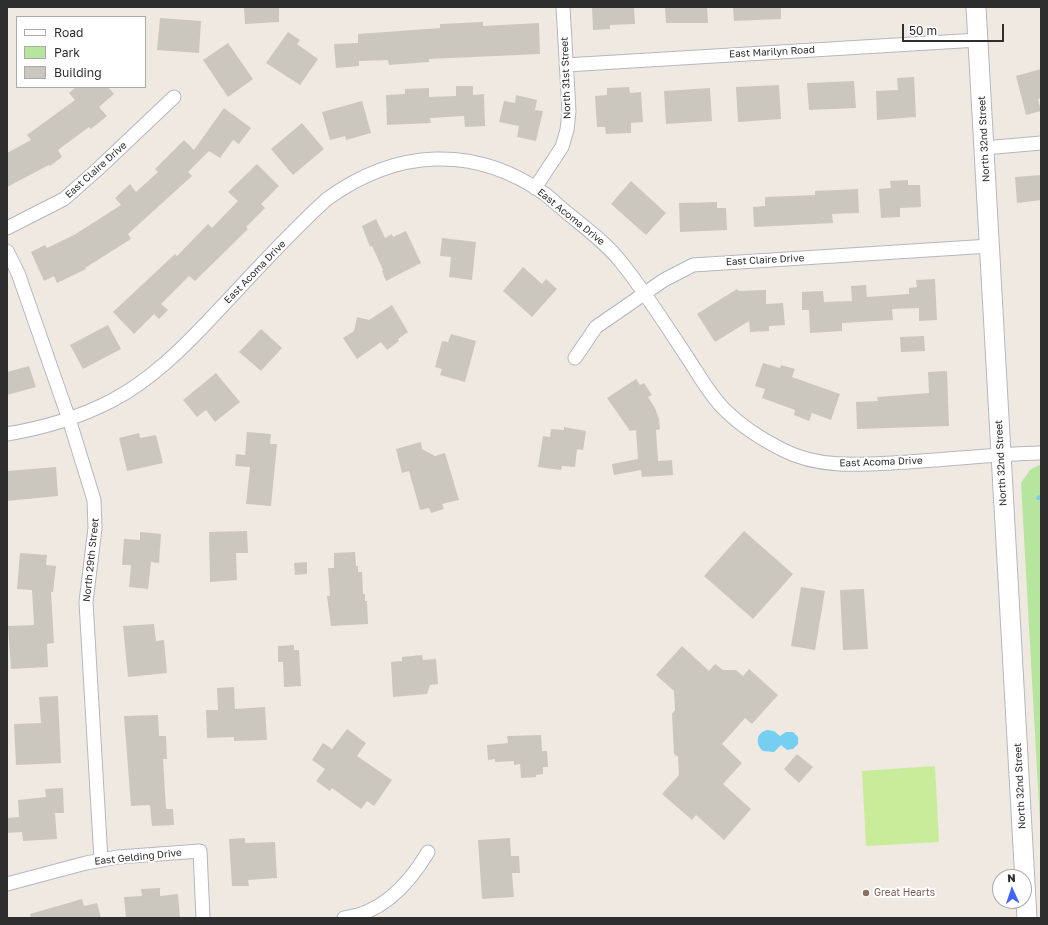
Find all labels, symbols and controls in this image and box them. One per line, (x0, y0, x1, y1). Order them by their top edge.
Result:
legend (16, 16, 146, 88)
scale bar (904, 16, 1006, 42)
text: 50 m (909, 23, 937, 38)
text: Road (54, 25, 83, 40)
street label: North 31st Street (559, 37, 573, 119)
street label: East Marilyn Road (729, 44, 815, 60)
text: Park (54, 45, 80, 60)
text: Building (54, 65, 102, 80)
street label: North 32nd Street (976, 96, 992, 182)
street label: East Claire Drive (63, 139, 129, 201)
street label: East Acoma Drive (535, 186, 607, 248)
street label: East Acoma Drive (222, 238, 288, 306)
street label: East Claire Drive (725, 252, 805, 268)
street label: North 32nd Street (993, 420, 1009, 506)
street label: East Acoma Drive (839, 455, 923, 469)
street label: North 29th Street (81, 517, 101, 603)
street label: North 32nd Street (1012, 743, 1028, 829)
street label: East Gelding Drive (94, 846, 182, 868)
north arrow (992, 869, 1032, 909)
text: N (1007, 871, 1016, 884)
place label: Great Hearts (874, 887, 935, 899)
marker: Great Hearts (861, 888, 871, 898)

